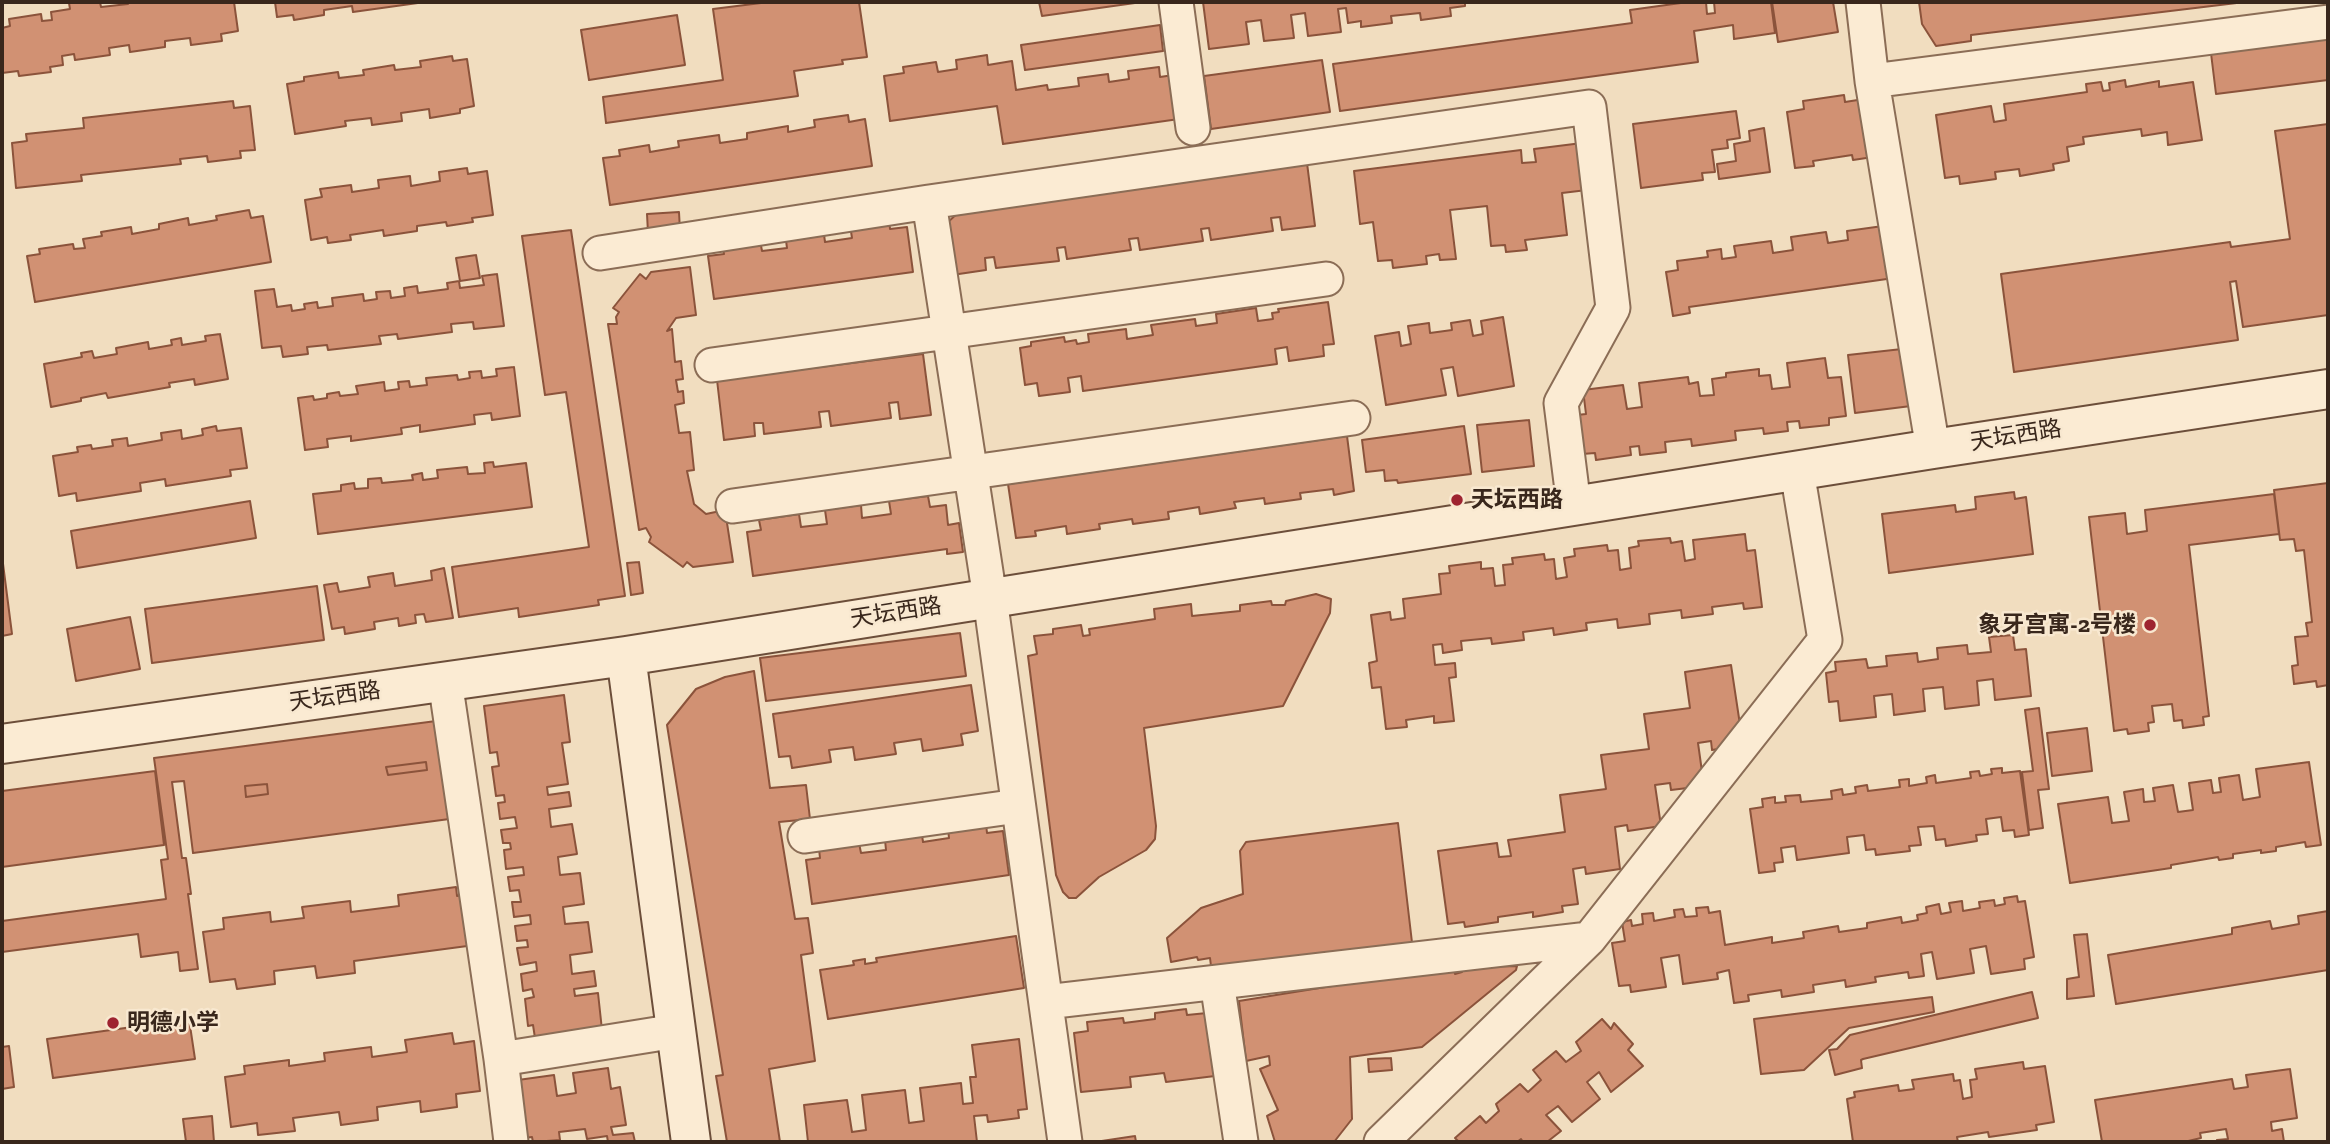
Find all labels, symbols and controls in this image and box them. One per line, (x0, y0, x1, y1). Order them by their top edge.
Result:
street label: 天坛西路 (1968, 415, 2064, 457)
place label: 天坛西路 (1471, 486, 1563, 514)
marker: 天坛西路 (1449, 492, 1465, 508)
street label: 天坛西路 (848, 592, 944, 634)
place label: 象牙宫寓-2号楼 (1978, 611, 2136, 639)
marker: 象牙宫寓-2号楼 (2142, 617, 2158, 633)
street label: 天坛西路 (288, 677, 382, 717)
place label: 明德小学 (127, 1009, 219, 1037)
marker: 明德小学 (105, 1015, 121, 1031)

